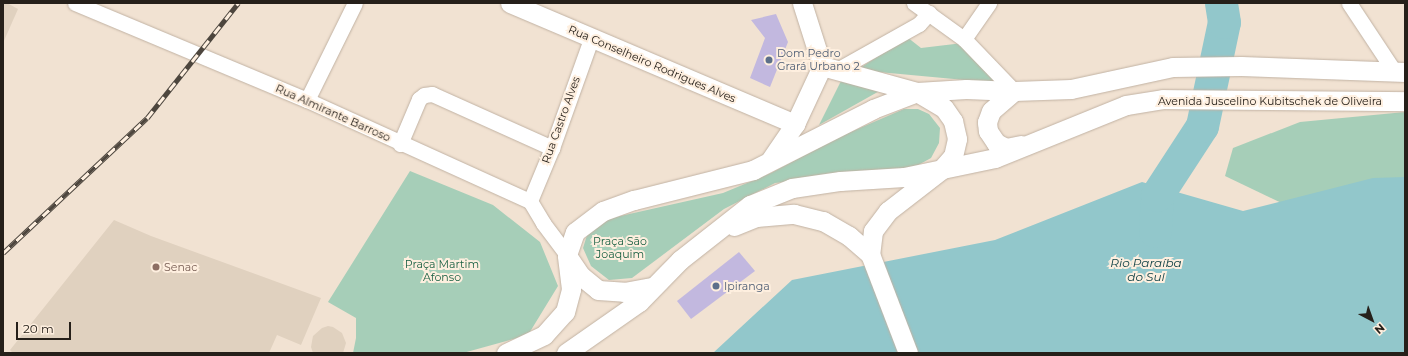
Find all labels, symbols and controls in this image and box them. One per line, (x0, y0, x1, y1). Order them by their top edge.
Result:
street label: Rua Conselheiro Rodrigues Alves (566, 23, 738, 105)
place label: Dom Pedro Grará Urbano 2 (777, 47, 860, 73)
marker: Dom Pedro Grará Urbano 2 (764, 55, 774, 65)
street label: Rua Castro Alves (539, 75, 583, 165)
street label: Rua Almirante Barroso (273, 82, 393, 144)
street label: Avenida Juscelino Kubitschek de Oliveira (1158, 94, 1382, 108)
park label: Praça São Joaquim (593, 235, 647, 261)
water label: Rio Paraíba do Sul (1110, 256, 1182, 284)
park label: Praça Martim Afonso (405, 258, 479, 284)
place label: Senac (164, 260, 198, 274)
marker: Senac (151, 262, 161, 272)
place label: Ipiranga (724, 279, 770, 293)
marker: Ipiranga (711, 281, 721, 291)
north arrow (1352, 300, 1392, 340)
scale bar (18, 314, 73, 340)
text: 20 m (23, 321, 54, 336)
text: N (1372, 321, 1388, 337)

